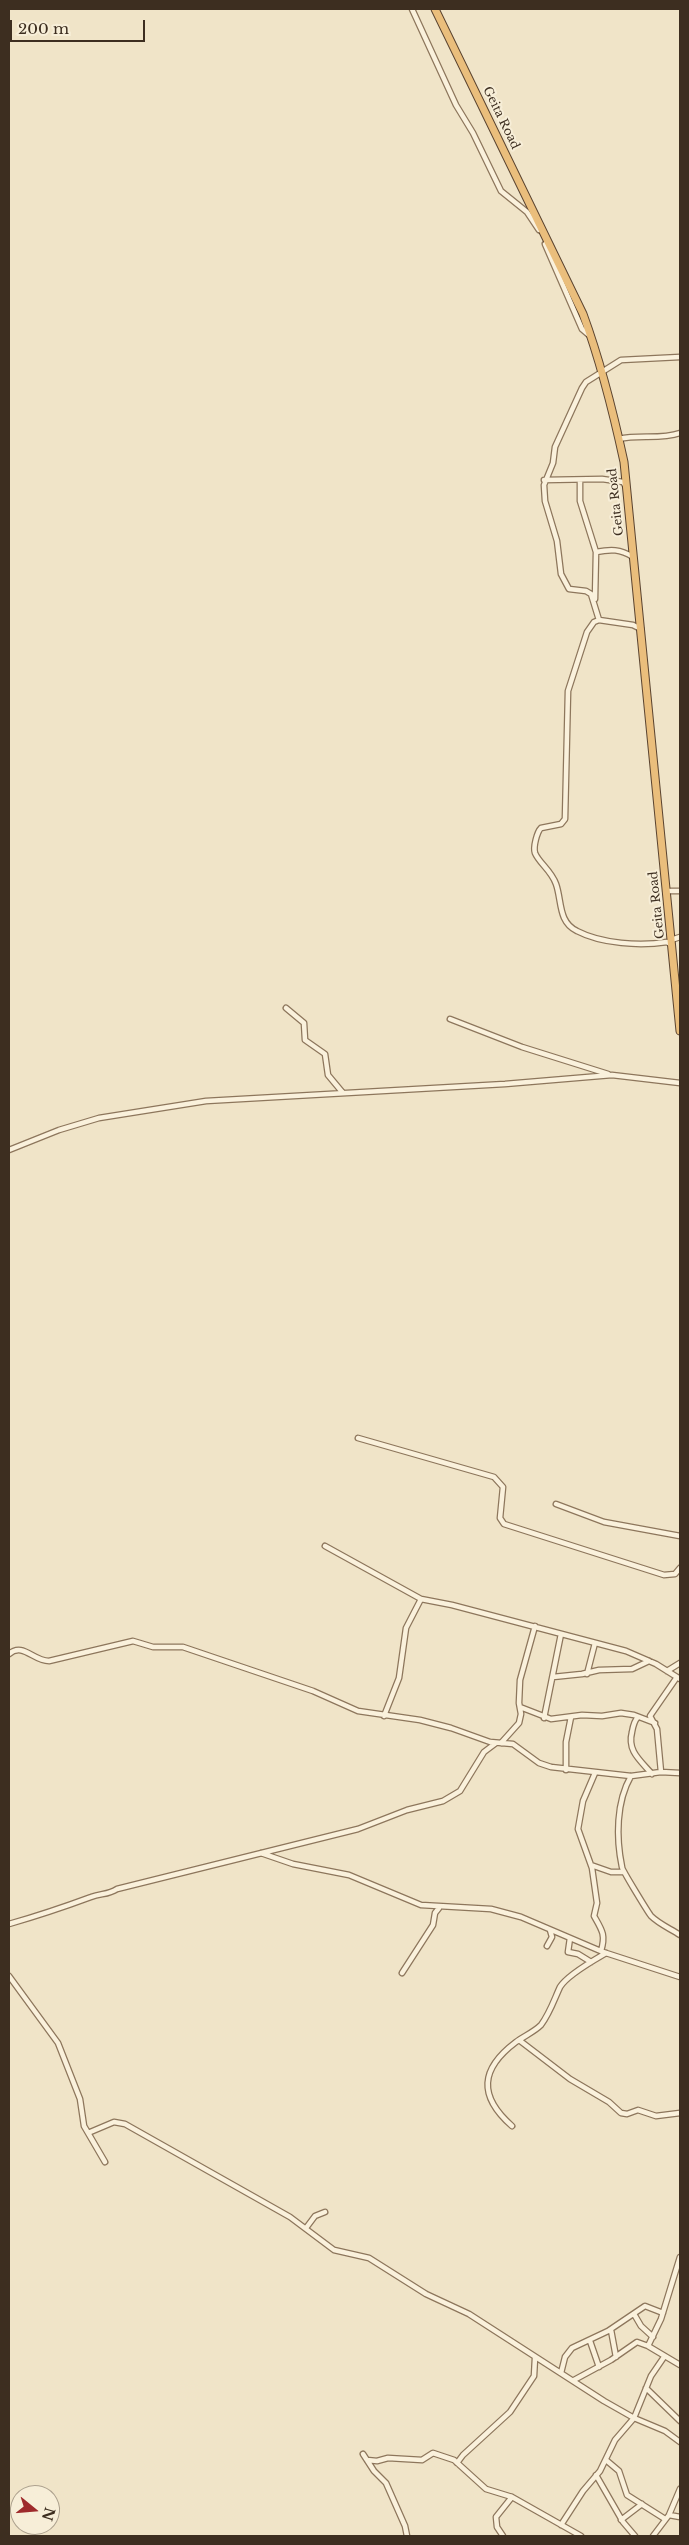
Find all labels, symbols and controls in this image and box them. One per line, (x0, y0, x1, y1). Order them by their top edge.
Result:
scale bar (12, 10, 148, 42)
text: 200 m (18, 19, 69, 38)
street label: Geita Road (480, 84, 522, 152)
street label: Geita Road (605, 467, 627, 537)
street label: Geita Road (646, 870, 668, 940)
north arrow (10, 2485, 60, 2535)
text: N (38, 2505, 59, 2523)

